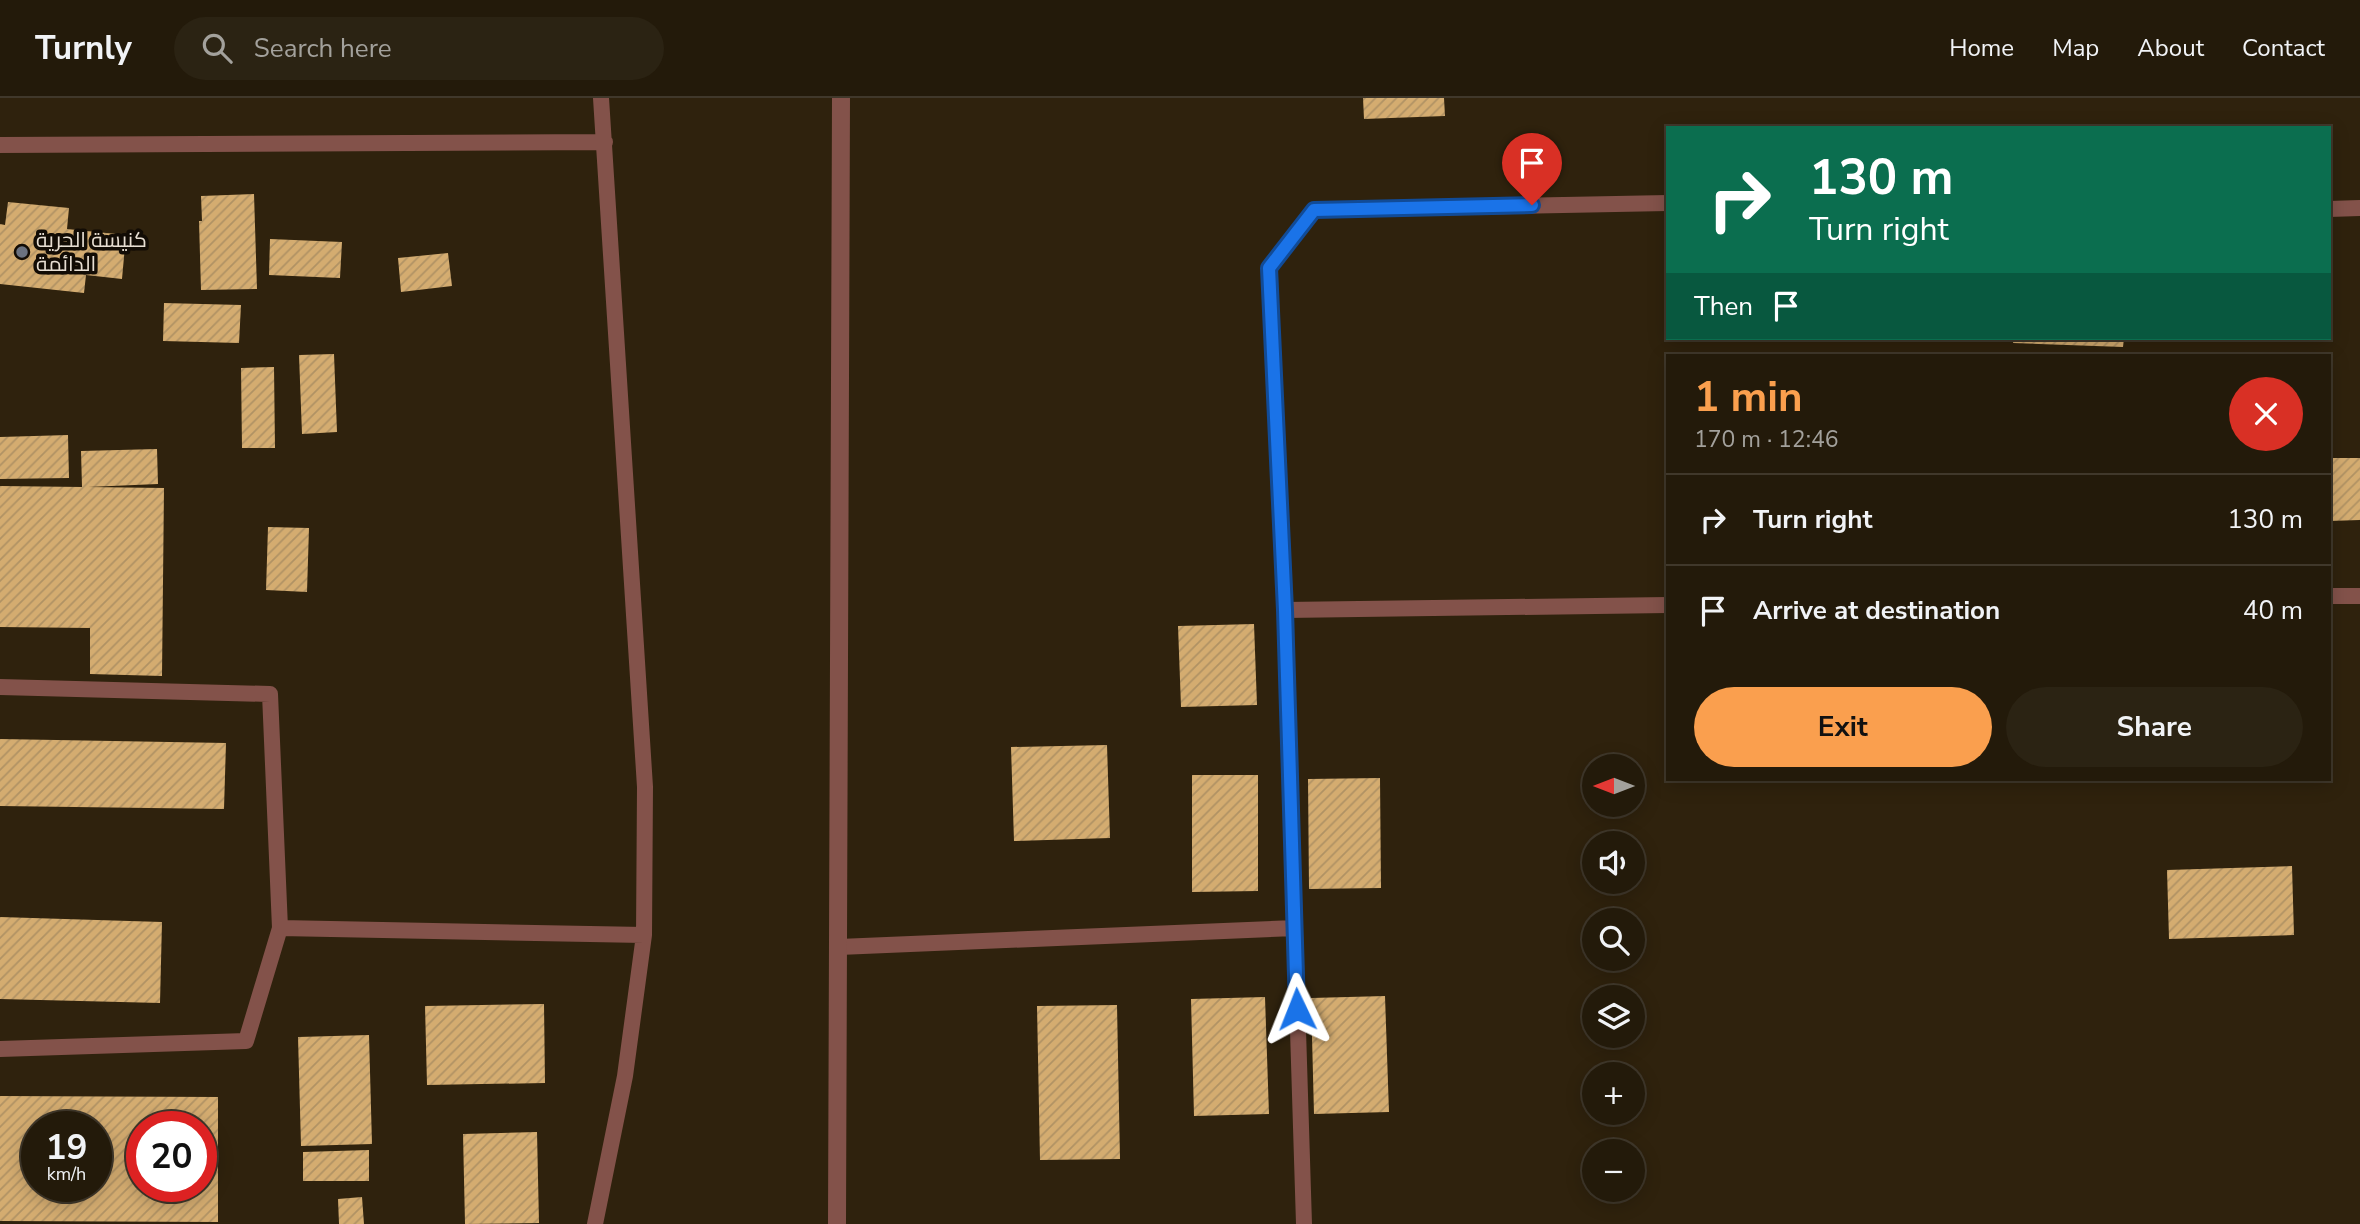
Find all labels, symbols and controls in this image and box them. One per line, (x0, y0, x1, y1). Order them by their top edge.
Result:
search box (174, 17, 664, 80)
text: Turnly (35, 26, 132, 71)
icon: search (198, 29, 236, 67)
text: Search here (254, 31, 392, 66)
text: Home (1949, 32, 2014, 64)
text: Map (2052, 32, 2099, 64)
text: About (2137, 32, 2204, 64)
text: Contact (2242, 32, 2325, 64)
pin (1502, 133, 1562, 205)
icon: arrive (1513, 144, 1551, 182)
text: 130 m (1809, 144, 1953, 211)
icon: right (1694, 154, 1785, 245)
text: Turn right (1809, 208, 1949, 251)
place label: كنيسة الحرية الدائمة (36, 226, 147, 278)
marker: كنيسة الحرية الدائمة (14, 244, 30, 260)
icon: arrive (1767, 287, 1805, 325)
text: Then (1694, 289, 1753, 324)
text: 1 min (1694, 369, 1803, 426)
button: close (2229, 377, 2303, 451)
text: 170 m · 12:46 (1694, 424, 1839, 455)
icon: right (1694, 501, 1732, 539)
text: Turn right (1753, 502, 1872, 537)
text: 130 m (2227, 502, 2303, 537)
icon: arrive (1694, 592, 1732, 630)
text: Arrive at destination (1753, 593, 2000, 628)
text: 40 m (2243, 593, 2303, 628)
button: Exit (1694, 687, 1992, 767)
button: Share (2006, 687, 2303, 767)
north arrow (1582, 754, 1645, 817)
map controls (1582, 754, 1645, 1202)
button: sound (1582, 831, 1645, 894)
button: search (1582, 908, 1645, 971)
position arrow (1260, 972, 1334, 1046)
button: layers (1582, 985, 1645, 1048)
button: + (1582, 1062, 1645, 1125)
speed limit sign: 20 (126, 1111, 217, 1202)
text: 19 (45, 1124, 88, 1171)
button: − (1582, 1139, 1645, 1202)
text: km/h (47, 1162, 86, 1186)

